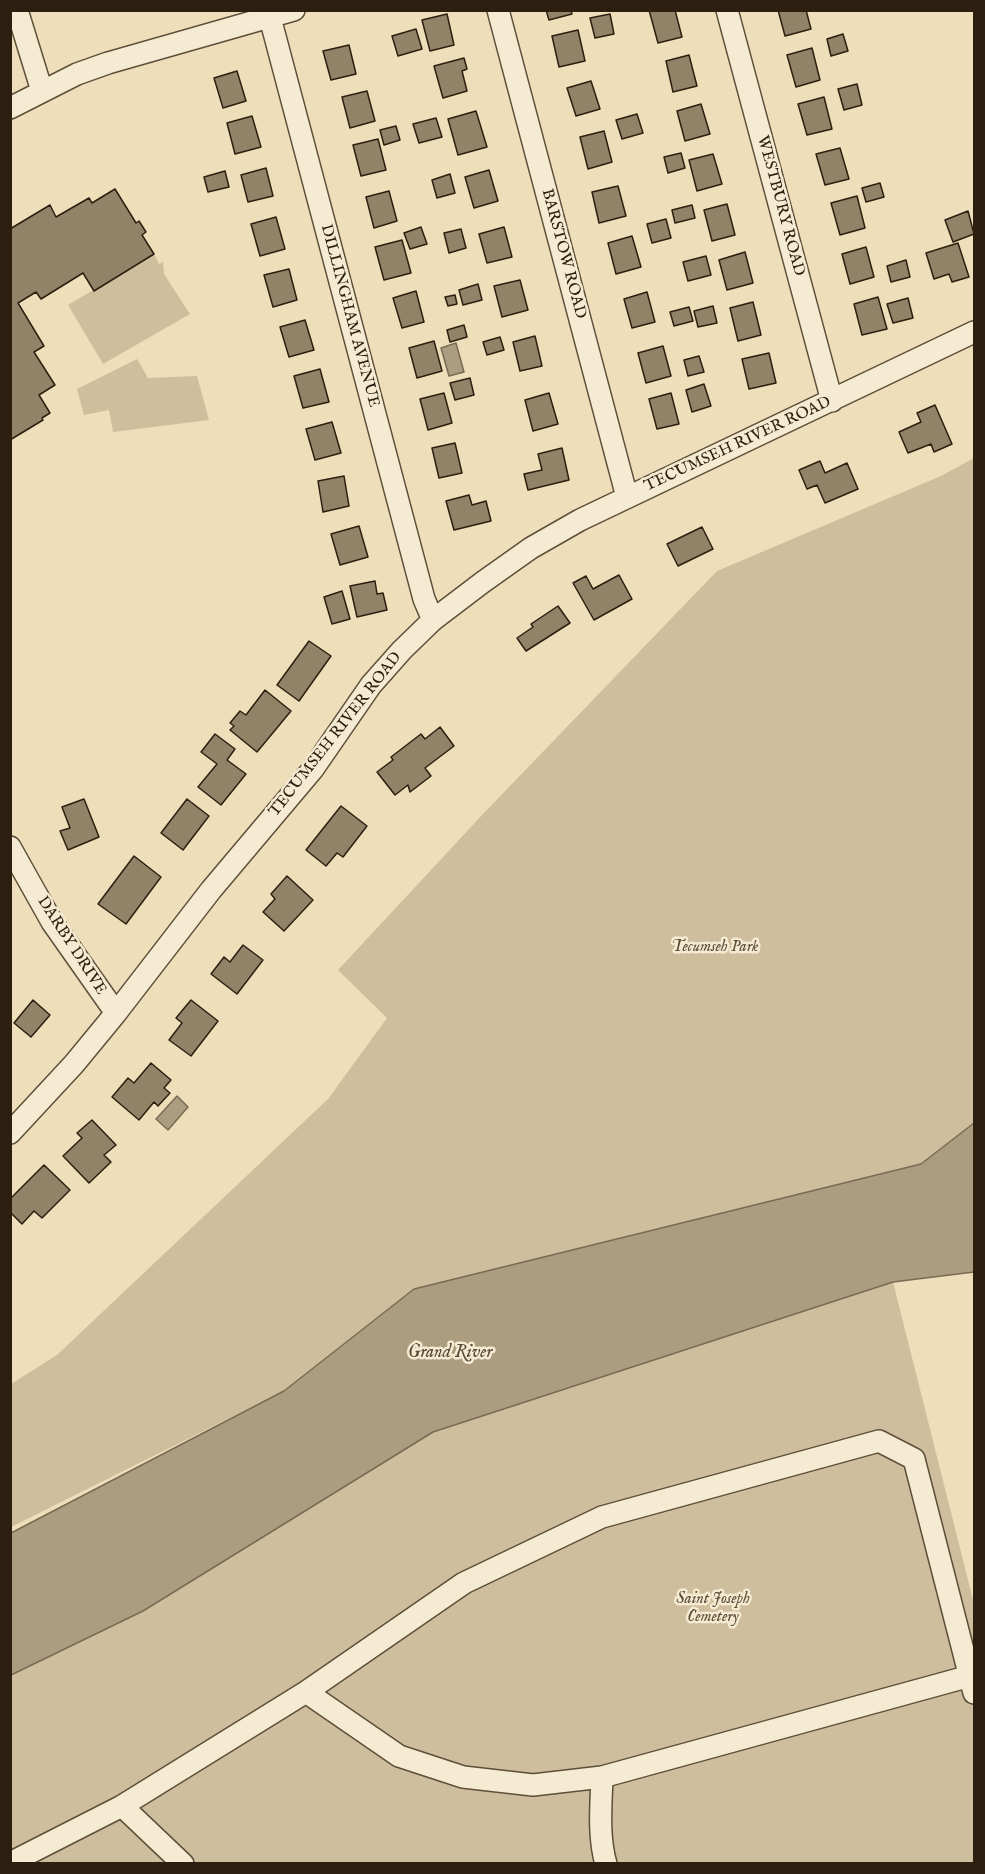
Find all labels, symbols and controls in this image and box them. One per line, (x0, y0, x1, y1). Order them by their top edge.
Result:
street label: WESTBURY ROAD (752, 134, 808, 278)
street label: BARSTOW ROAD (536, 187, 590, 321)
street label: DILLINGHAM AVENUE (315, 222, 383, 410)
street label: TECUMSEH RIVER ROAD (642, 393, 834, 497)
street label: TECUMSEH RIVER ROAD (266, 649, 406, 821)
street label: DARBY DRIVE (32, 893, 110, 999)
park label: Tecumseh Park (671, 938, 759, 958)
water label: Grand River (408, 1342, 492, 1364)
park label: Saint Joseph Cemetery (676, 1590, 750, 1628)

